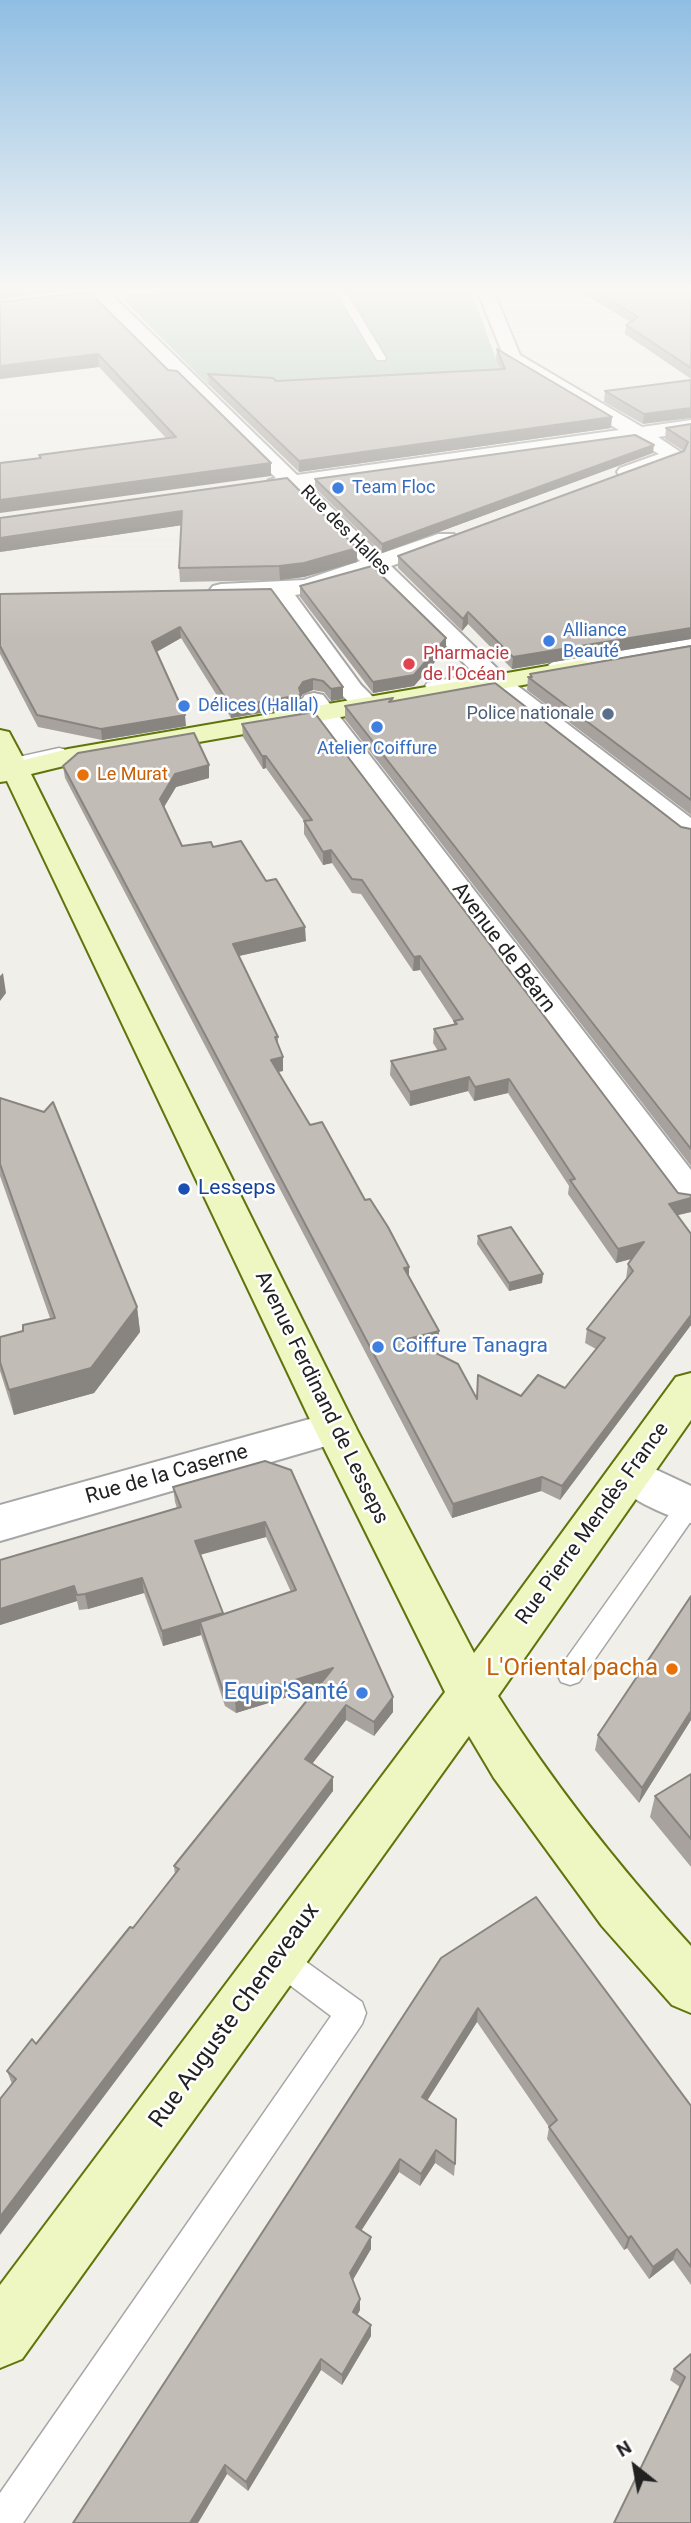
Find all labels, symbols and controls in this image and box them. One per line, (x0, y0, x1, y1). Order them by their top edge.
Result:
place label: Team Floc (352, 477, 435, 499)
marker: Team Floc (330, 480, 346, 496)
street label: Rue des Halles (295, 481, 395, 581)
place label: Alliance Beauté (563, 620, 627, 662)
marker: Alliance Beauté (541, 633, 557, 649)
place label: Pharmacie de l'Océan (423, 643, 509, 686)
marker: Pharmacie de l'Océan (401, 656, 417, 672)
place label: Délices (Hallal) (198, 695, 319, 717)
marker: Délices (Hallal) (176, 698, 192, 714)
place label: Police nationale (466, 703, 594, 725)
marker: Police nationale (600, 706, 616, 722)
marker: Atelier Coiffure (369, 719, 385, 735)
place label: Atelier Coiffure (317, 738, 437, 760)
place label: Le Murat (97, 764, 168, 786)
marker: Le Murat (75, 767, 91, 783)
street label: Avenue de Béarn (446, 878, 560, 1018)
place label: Lesseps (198, 1176, 276, 1202)
marker: Lesseps (176, 1181, 192, 1197)
street label: Avenue Ferdinand de Lesseps (249, 1268, 393, 1528)
place label: Coiffure Tanagra (392, 1334, 548, 1360)
marker: Coiffure Tanagra (370, 1339, 386, 1355)
street label: Rue Pierre Mendès France (511, 1418, 675, 1630)
street label: Rue de la Caserne (83, 1440, 251, 1510)
place label: L'Oriental pacha (486, 1655, 658, 1683)
marker: L'Oriental pacha (664, 1661, 680, 1677)
place label: Equip'Santé (223, 1679, 348, 1707)
marker: Equip'Santé (354, 1685, 370, 1701)
street label: Rue Auguste Cheneveaux (144, 1898, 326, 2134)
north arrow (600, 2432, 670, 2502)
text: N (612, 2435, 636, 2462)

